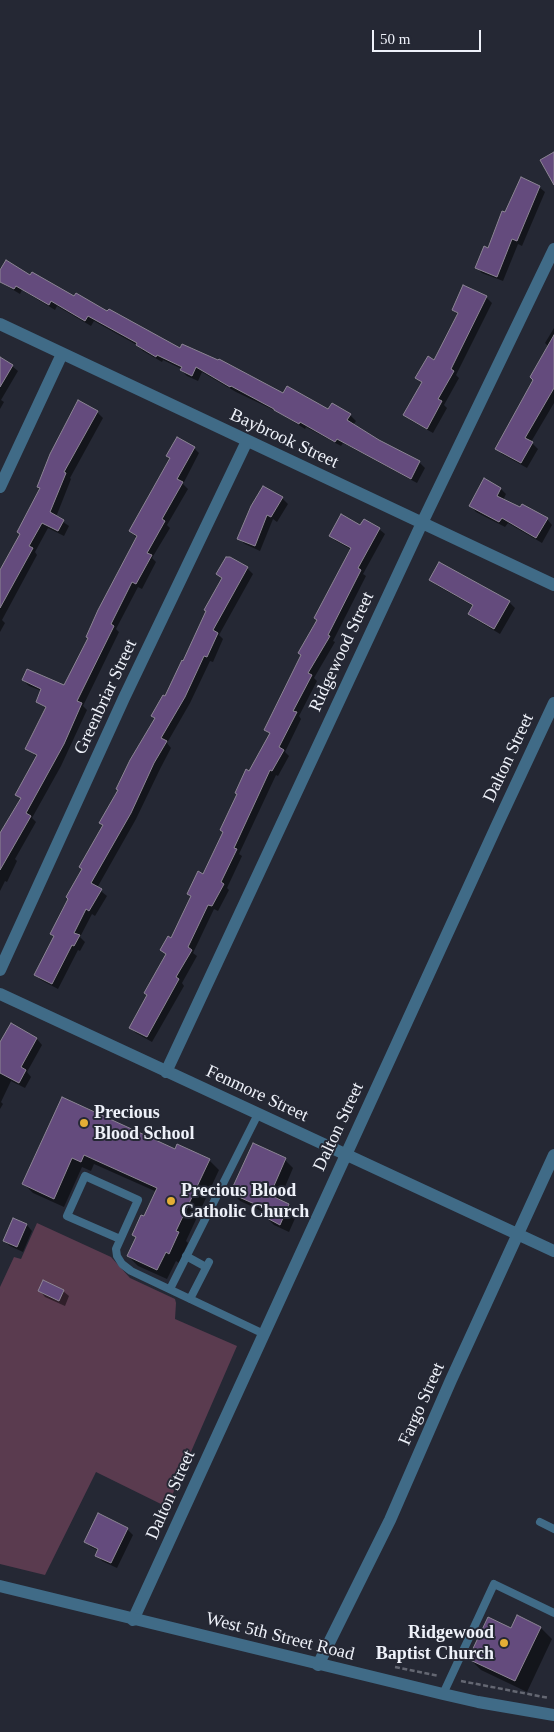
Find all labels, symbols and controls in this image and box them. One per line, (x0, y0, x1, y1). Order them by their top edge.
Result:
scale bar (374, 20, 483, 52)
text: 50 m (380, 31, 410, 47)
street label: Baybrook Street (226, 404, 342, 474)
street label: Ridgewood Street (305, 589, 379, 715)
street label: Greenbriar Street (70, 636, 142, 758)
street label: Dalton Street (479, 710, 539, 806)
street label: Fenmore Street (202, 1061, 312, 1127)
street label: Dalton Street (309, 1079, 369, 1175)
place label: Precious Blood School (94, 1102, 195, 1144)
marker: Precious Blood School (78, 1117, 90, 1129)
place label: Precious Blood Catholic Church (181, 1180, 309, 1222)
marker: Precious Blood Catholic Church (165, 1195, 177, 1207)
street label: Fargo Street (394, 1359, 450, 1449)
street label: Dalton Street (142, 1447, 200, 1543)
street label: West 5th Street Road (204, 1608, 356, 1666)
place label: Ridgewood Baptist Church (376, 1622, 494, 1665)
marker: Ridgewood Baptist Church (498, 1637, 510, 1649)

